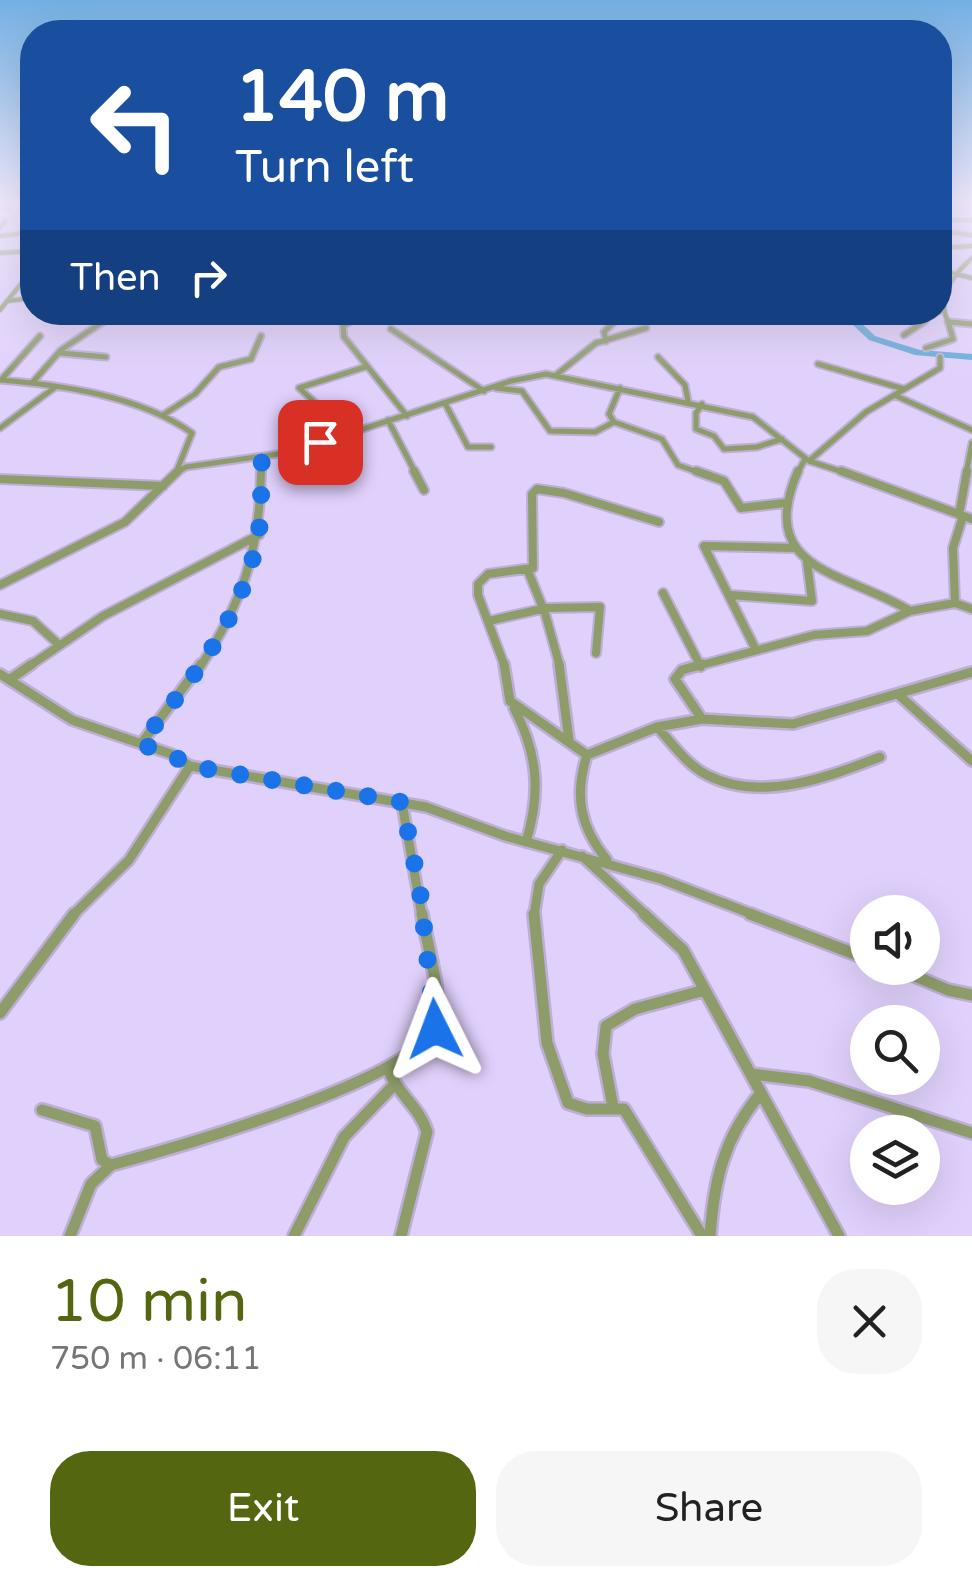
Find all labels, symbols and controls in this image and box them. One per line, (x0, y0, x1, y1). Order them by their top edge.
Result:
text: 140 m (235, 56, 449, 140)
icon: left (70, 60, 200, 190)
text: Turn left (235, 141, 414, 195)
icon: right (181, 250, 236, 305)
text: Then (70, 255, 161, 301)
pin (278, 400, 363, 485)
icon: arrive (293, 415, 348, 470)
map controls (850, 895, 940, 1205)
button: sound (850, 895, 940, 985)
position arrow (383, 977, 487, 1081)
button: search (850, 1005, 940, 1095)
button: layers (850, 1115, 940, 1205)
text: 10 min (50, 1266, 248, 1338)
button: close (817, 1269, 922, 1374)
text: 750 m · 06:11 (50, 1340, 262, 1378)
button: Exit (50, 1451, 476, 1566)
button: Share (496, 1451, 922, 1566)

